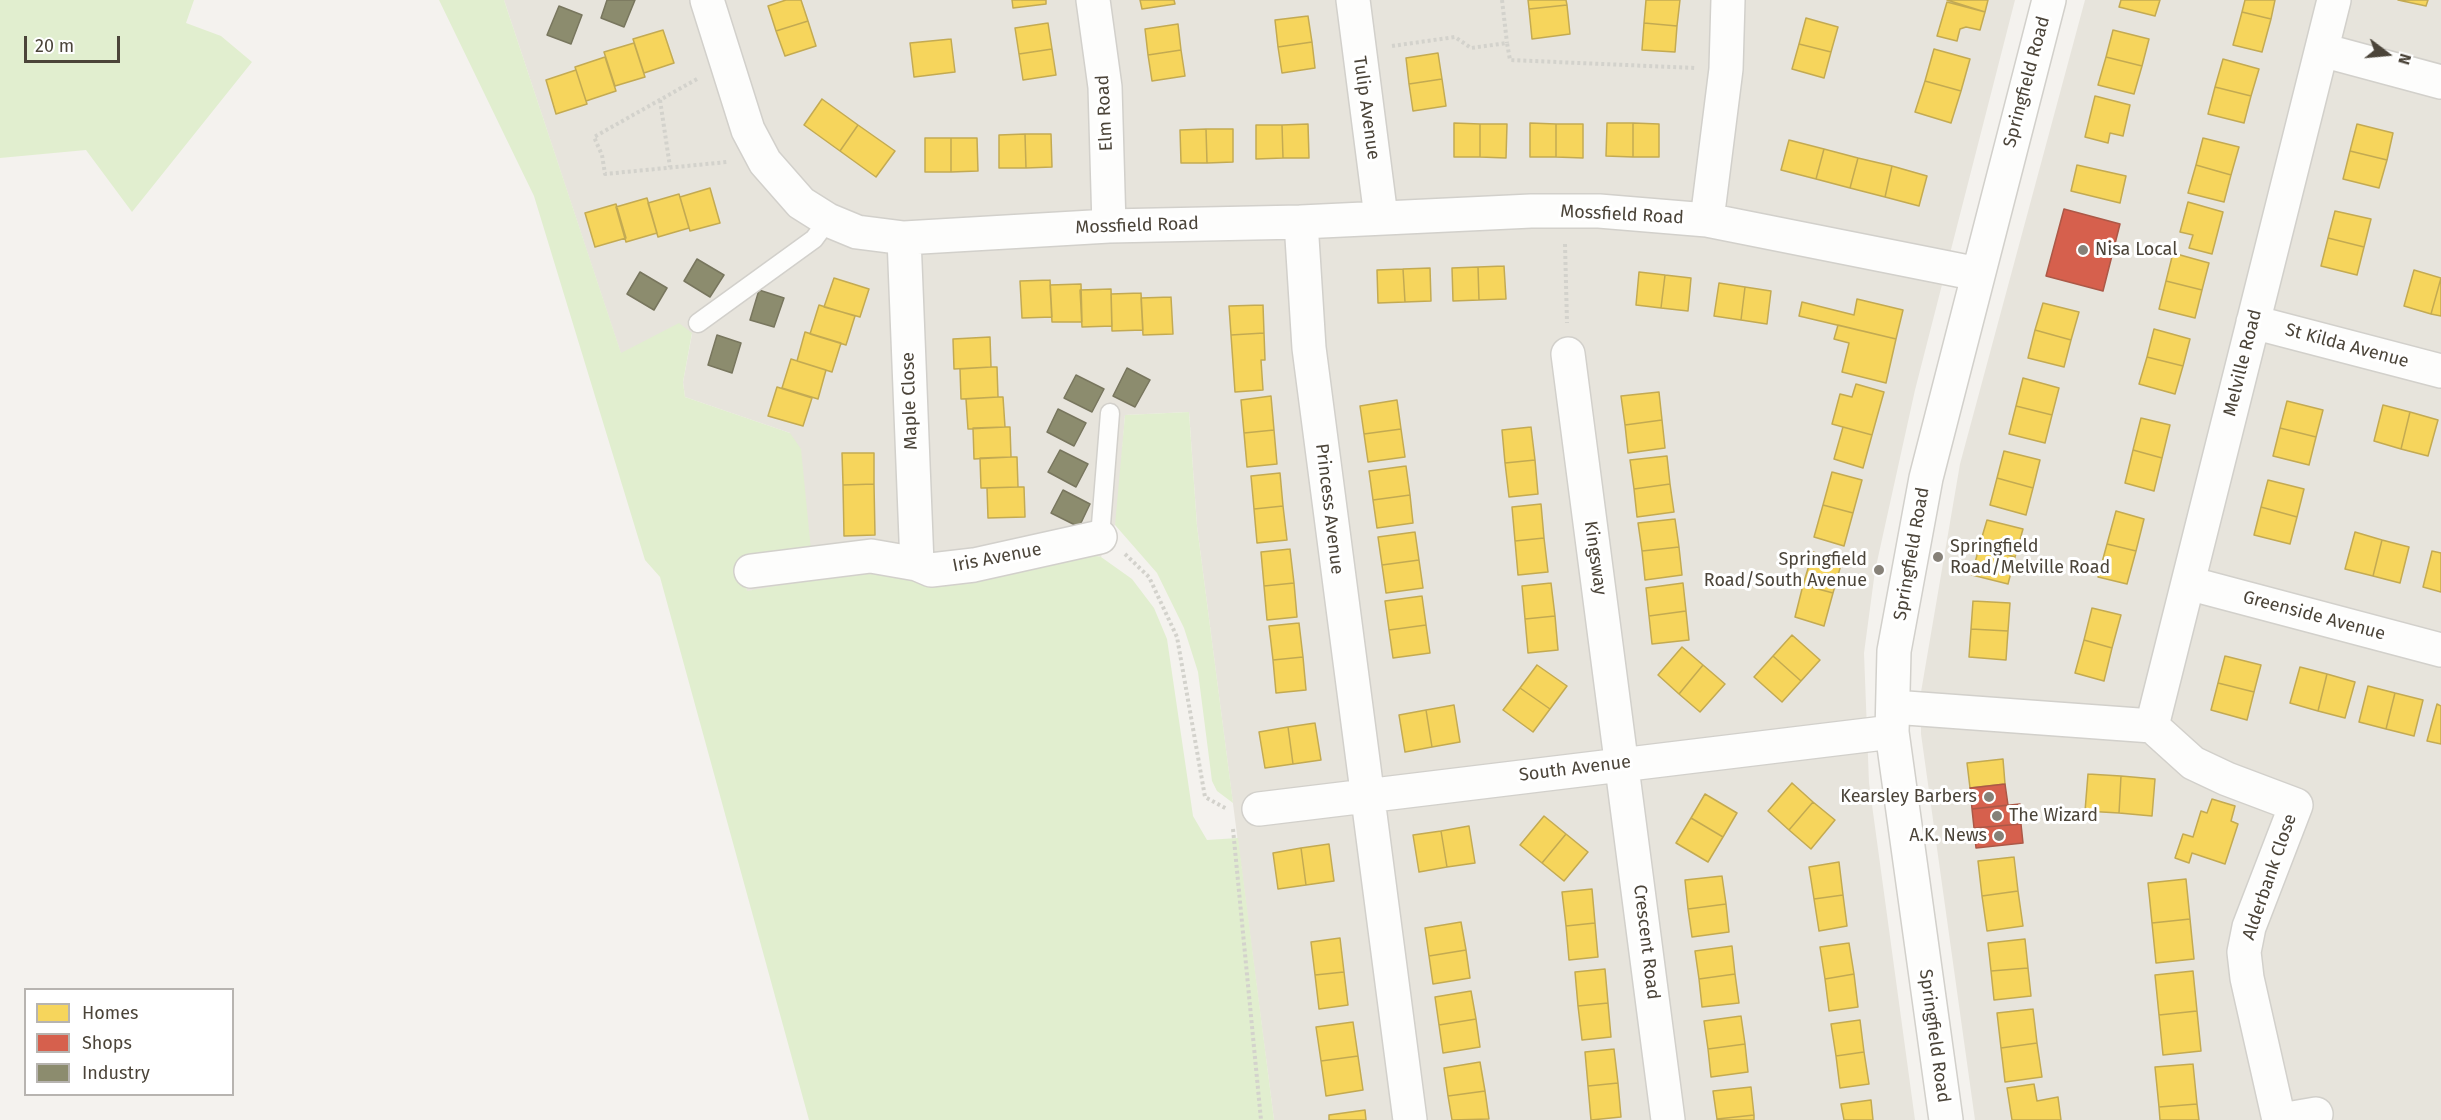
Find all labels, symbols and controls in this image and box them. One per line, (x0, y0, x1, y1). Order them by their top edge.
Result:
street label: Springfield Road (1999, 14, 2055, 150)
scale bar (27, 24, 123, 62)
north arrow (2357, 24, 2417, 84)
text: 20 m (35, 35, 74, 57)
text: N (2394, 51, 2415, 67)
street label: Tulip Avenue (1348, 55, 1384, 161)
street label: Elm Road (1092, 74, 1118, 152)
street label: Mossfield Road (1560, 201, 1684, 229)
street label: Mossfield Road (1075, 213, 1199, 239)
place label: Nisa Local (2095, 239, 2177, 261)
marker: Nisa Local (2076, 243, 2090, 257)
street label: Melville Road (2219, 307, 2267, 419)
street label: St Kilda Avenue (2283, 319, 2411, 373)
street label: Maple Close (897, 352, 923, 450)
street label: Princess Avenue (1310, 442, 1348, 576)
street label: Springfield Road (1890, 486, 1934, 622)
street label: Kingsway (1579, 519, 1611, 597)
place label: Springfield Road/Melville Road (1950, 536, 2110, 578)
street label: Iris Avenue (951, 539, 1043, 577)
place label: Springfield Road/South Avenue (1704, 549, 1867, 592)
marker: Springfield Road/Melville Road (1931, 550, 1945, 564)
marker: Springfield Road/South Avenue (1872, 563, 1886, 577)
street label: Greenside Avenue (2240, 587, 2388, 645)
street label: South Avenue (1518, 751, 1632, 787)
place label: Kearsley Barbers (1840, 786, 1977, 808)
marker: Kearsley Barbers (1982, 790, 1996, 804)
place label: The Wizard (2009, 805, 2098, 827)
marker: The Wizard (1990, 809, 2004, 823)
street label: Alderbank Close (2238, 811, 2302, 943)
place label: A.K. News (1909, 825, 1987, 847)
marker: A.K. News (1992, 829, 2006, 843)
street label: Crescent Road (1628, 883, 1664, 1001)
street label: Springfield Road (1914, 968, 1954, 1104)
legend (24, 988, 234, 1096)
text: Homes (82, 1002, 138, 1024)
text: Shops (82, 1032, 132, 1054)
text: Industry (82, 1062, 150, 1084)

